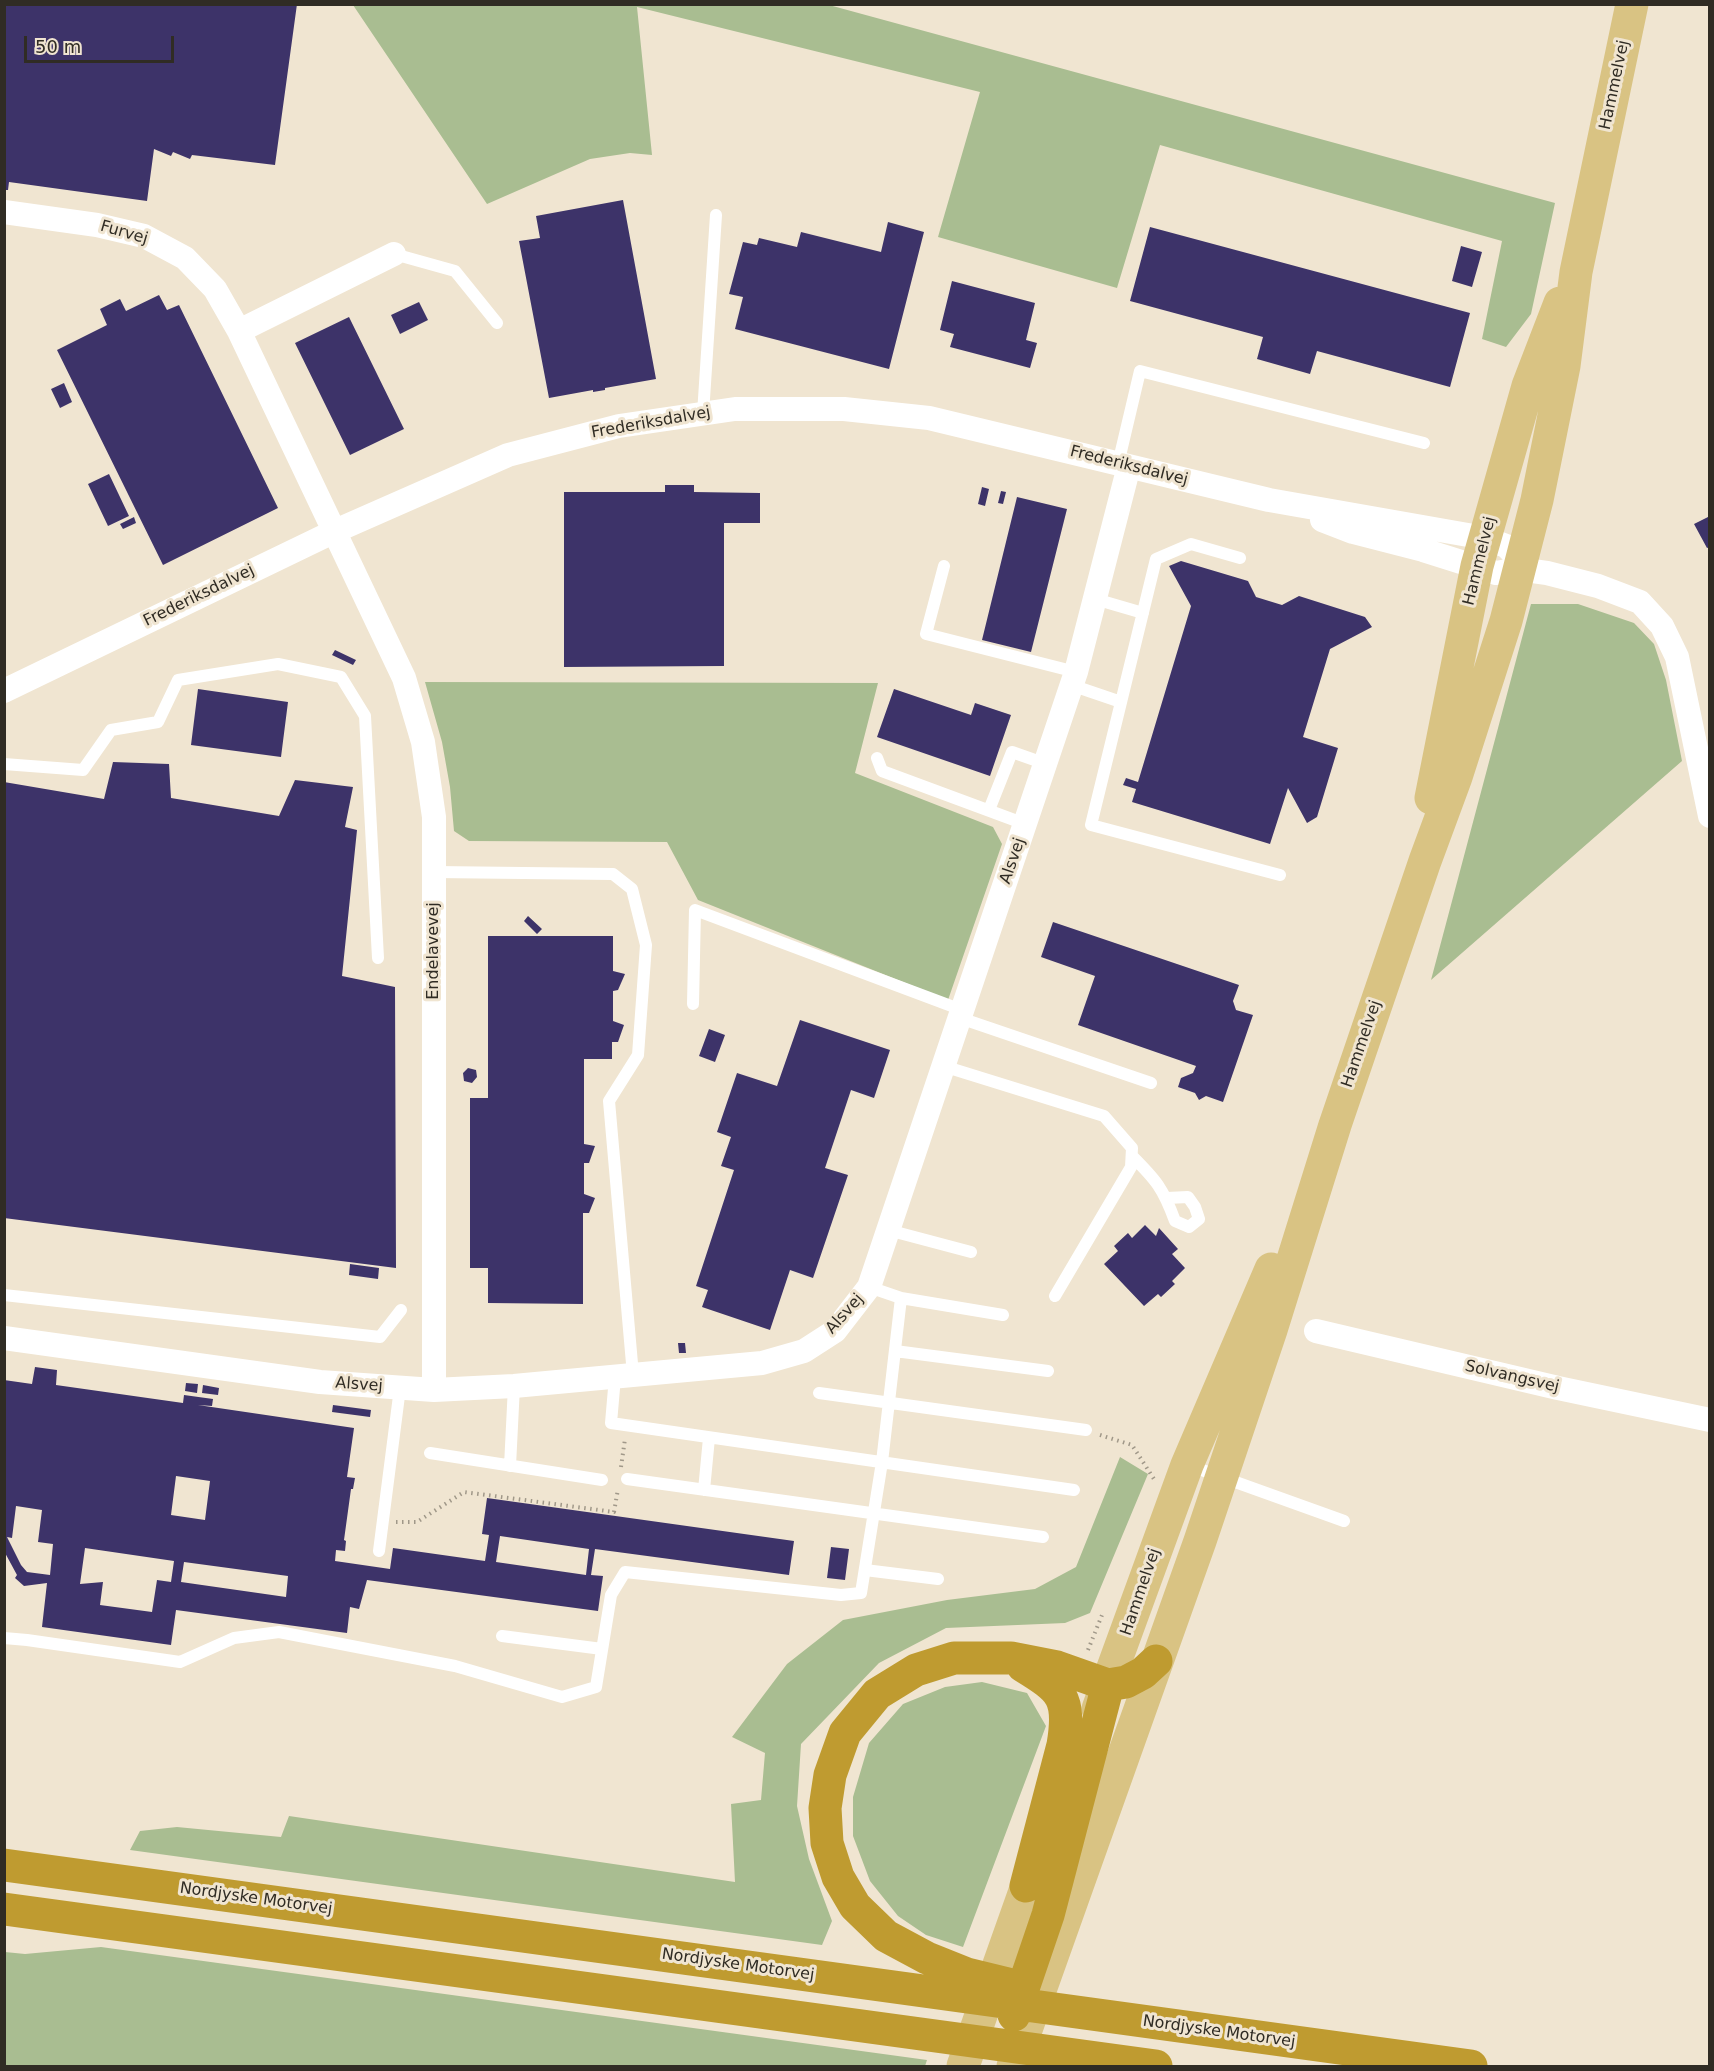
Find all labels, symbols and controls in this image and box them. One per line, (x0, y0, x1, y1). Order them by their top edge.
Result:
scale bar (27, 24, 177, 62)
text: 50 m (35, 36, 81, 57)
street label: Hammelvej (1596, 38, 1634, 132)
street label: Furvej (98, 217, 150, 249)
street label: Frederiksdalvej (590, 403, 712, 443)
street label: Frederiksdalvej (1068, 442, 1190, 490)
street label: Hammelvej (1460, 515, 1500, 607)
street label: Frederiksdalvej (140, 561, 258, 631)
street label: Alsvej (996, 835, 1030, 887)
street label: Endelavevej (424, 902, 444, 1000)
street label: Hammelvej (1338, 998, 1386, 1090)
street label: Alsvej (822, 1290, 868, 1338)
street label: Solvangsvej (1463, 1357, 1561, 1397)
street label: Alsvej (335, 1374, 383, 1396)
street label: Hammelvej (1117, 1546, 1165, 1638)
street label: Nordjyske Motorvej (178, 1879, 334, 1919)
street label: Nordjyske Motorvej (660, 1945, 816, 1985)
street label: Nordjyske Motorvej (1141, 2012, 1297, 2052)

